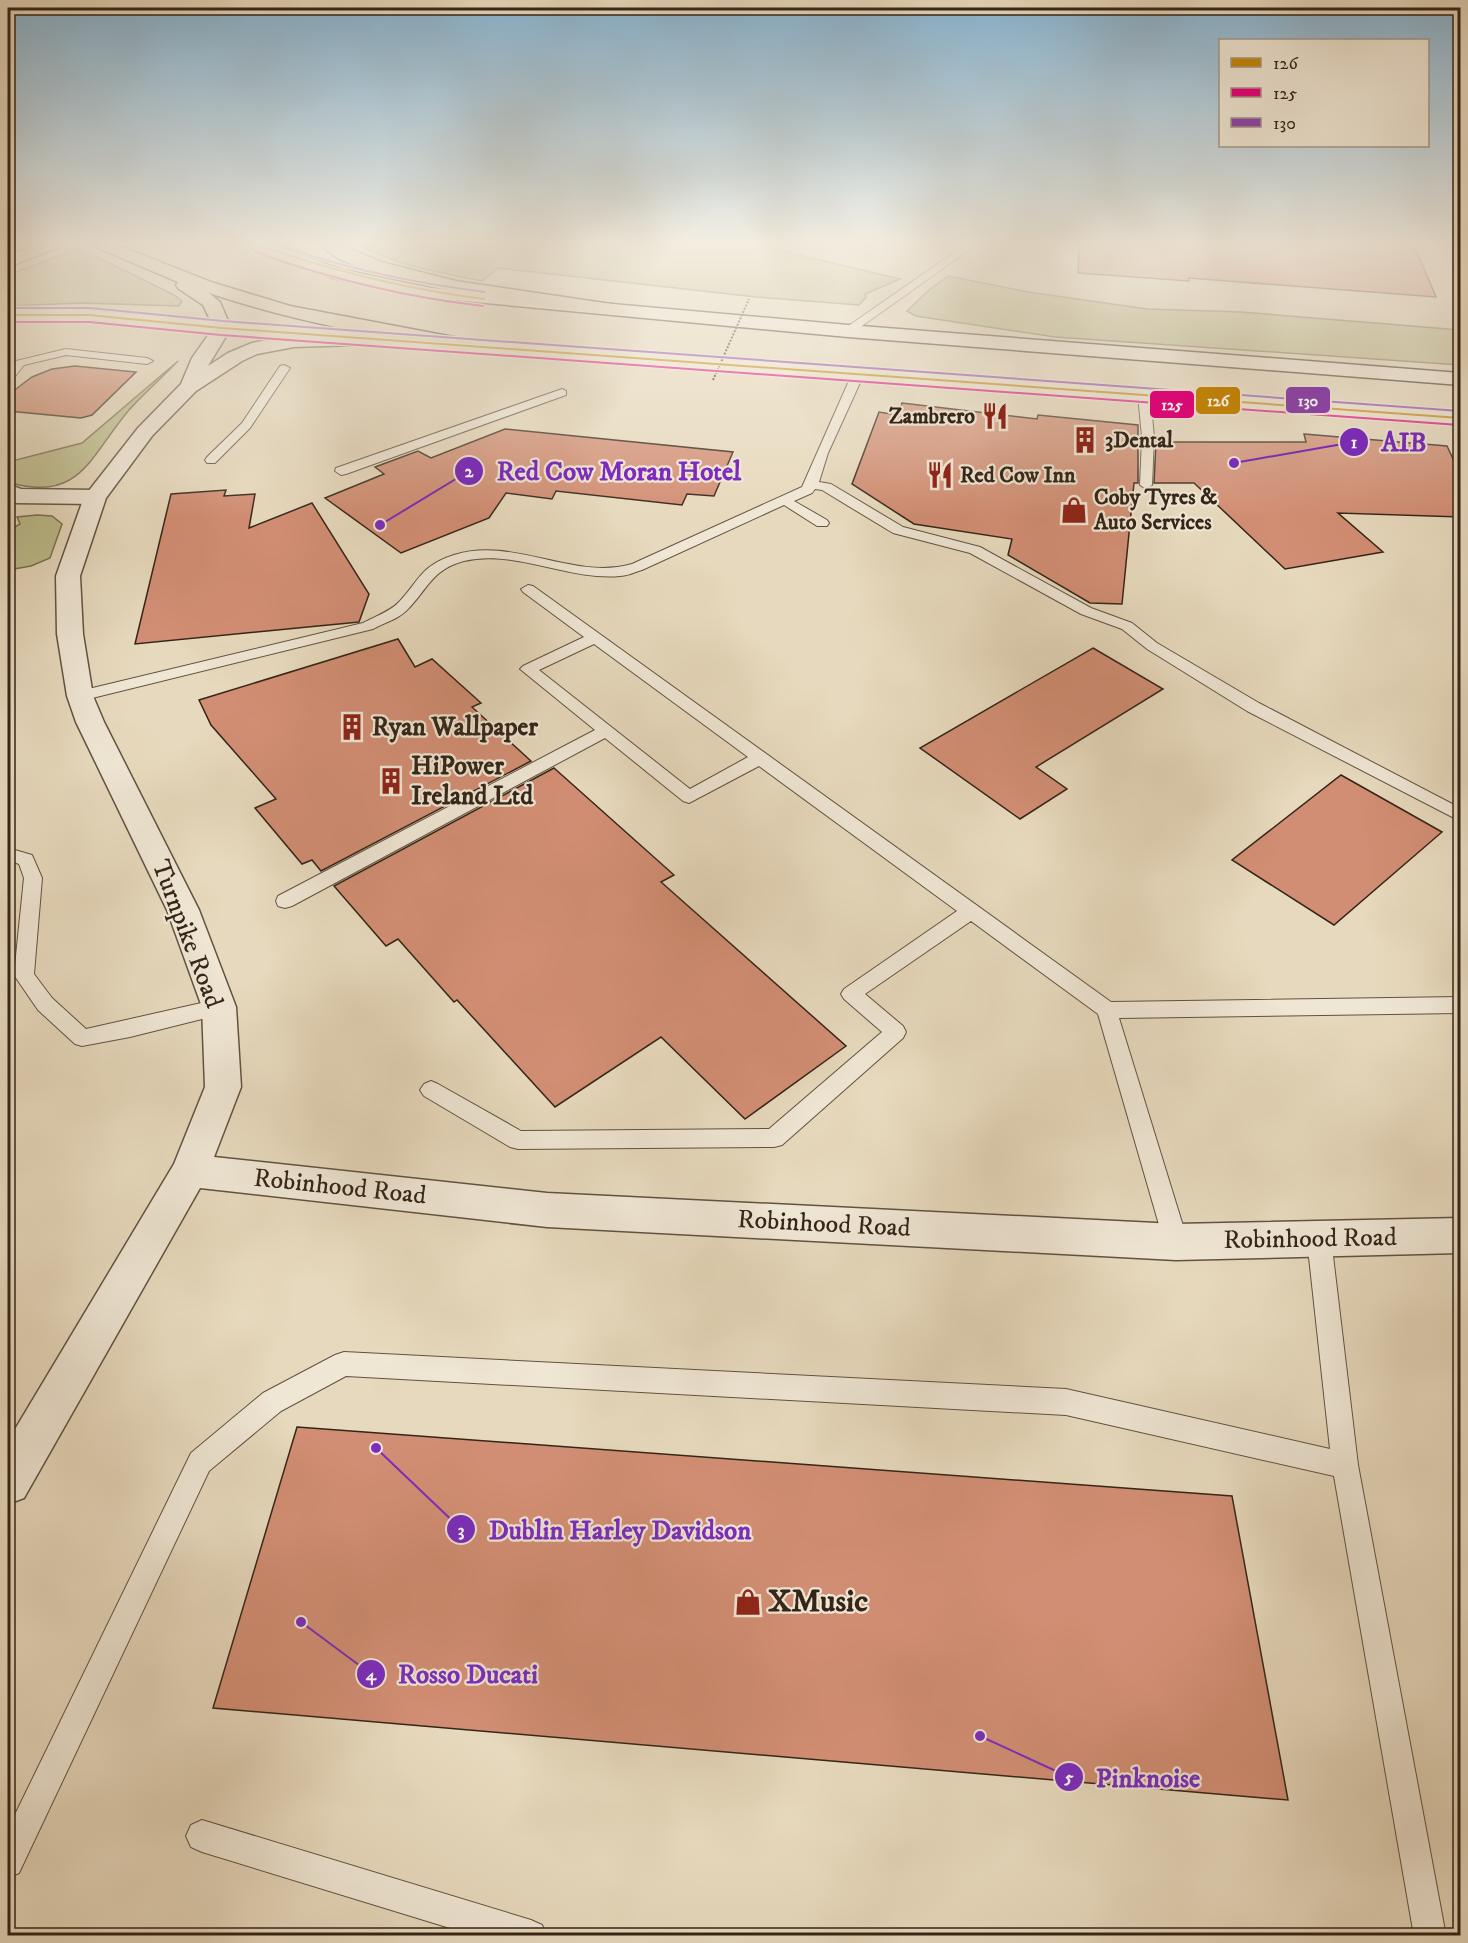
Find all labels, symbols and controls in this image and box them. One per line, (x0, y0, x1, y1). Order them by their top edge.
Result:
legend (1219, 39, 1429, 147)
text: 126 (1273, 53, 1298, 75)
text: 125 (1273, 83, 1297, 105)
text: 130 (1273, 113, 1296, 135)
line badge: 126 (1195, 386, 1241, 415)
line badge: 130 (1285, 386, 1331, 414)
line badge: 125 (1149, 390, 1195, 419)
text: 126 (1207, 391, 1231, 411)
text: 130 (1298, 391, 1319, 411)
text: 125 (1161, 395, 1183, 415)
restaurant icon: Zambrero (980, 401, 1010, 431)
place label: Zambrero (889, 403, 975, 430)
callout: AIB (1339, 419, 1438, 464)
building icon: 3Dental (1070, 425, 1100, 455)
text: AIB (1380, 426, 1427, 460)
place label: 3Dental (1105, 427, 1173, 454)
text: 1 (1351, 432, 1358, 454)
callout: Red Cow Moran Hotel (454, 448, 753, 493)
text: Red Cow Moran Hotel (497, 455, 742, 489)
restaurant icon: Red Cow Inn (925, 460, 955, 490)
text: 2 (465, 461, 475, 483)
place label: Red Cow Inn (960, 462, 1076, 489)
place label: Coby Tyres & Auto Services (1093, 484, 1217, 536)
shop icon: Coby Tyres & Auto Services (1059, 495, 1089, 525)
place label: Ryan Wallpaper (372, 711, 538, 744)
building icon: Ryan Wallpaper (337, 712, 367, 742)
place label: HiPower Ireland Ltd (411, 750, 534, 813)
building icon: HiPower Ireland Ltd (376, 766, 406, 796)
street label: Turnpike Road (144, 855, 230, 1013)
street label: Robinhood Road (252, 1162, 428, 1212)
street label: Robinhood Road (736, 1203, 912, 1245)
street label: Robinhood Road (1223, 1221, 1397, 1257)
callout: Dublin Harley Davidson (446, 1507, 763, 1552)
text: Dublin Harley Davidson (489, 1514, 752, 1548)
text: 3 (458, 1520, 465, 1542)
place label: XMusic (768, 1582, 868, 1622)
shop icon: XMusic (733, 1587, 763, 1617)
callout: Rosso Ducati (356, 1651, 550, 1696)
text: Rosso Ducati (398, 1658, 538, 1692)
text: 4 (365, 1664, 377, 1686)
callout: Pinknoise (1054, 1755, 1212, 1800)
text: Pinknoise (1096, 1762, 1200, 1796)
text: 5 (1064, 1767, 1074, 1789)

